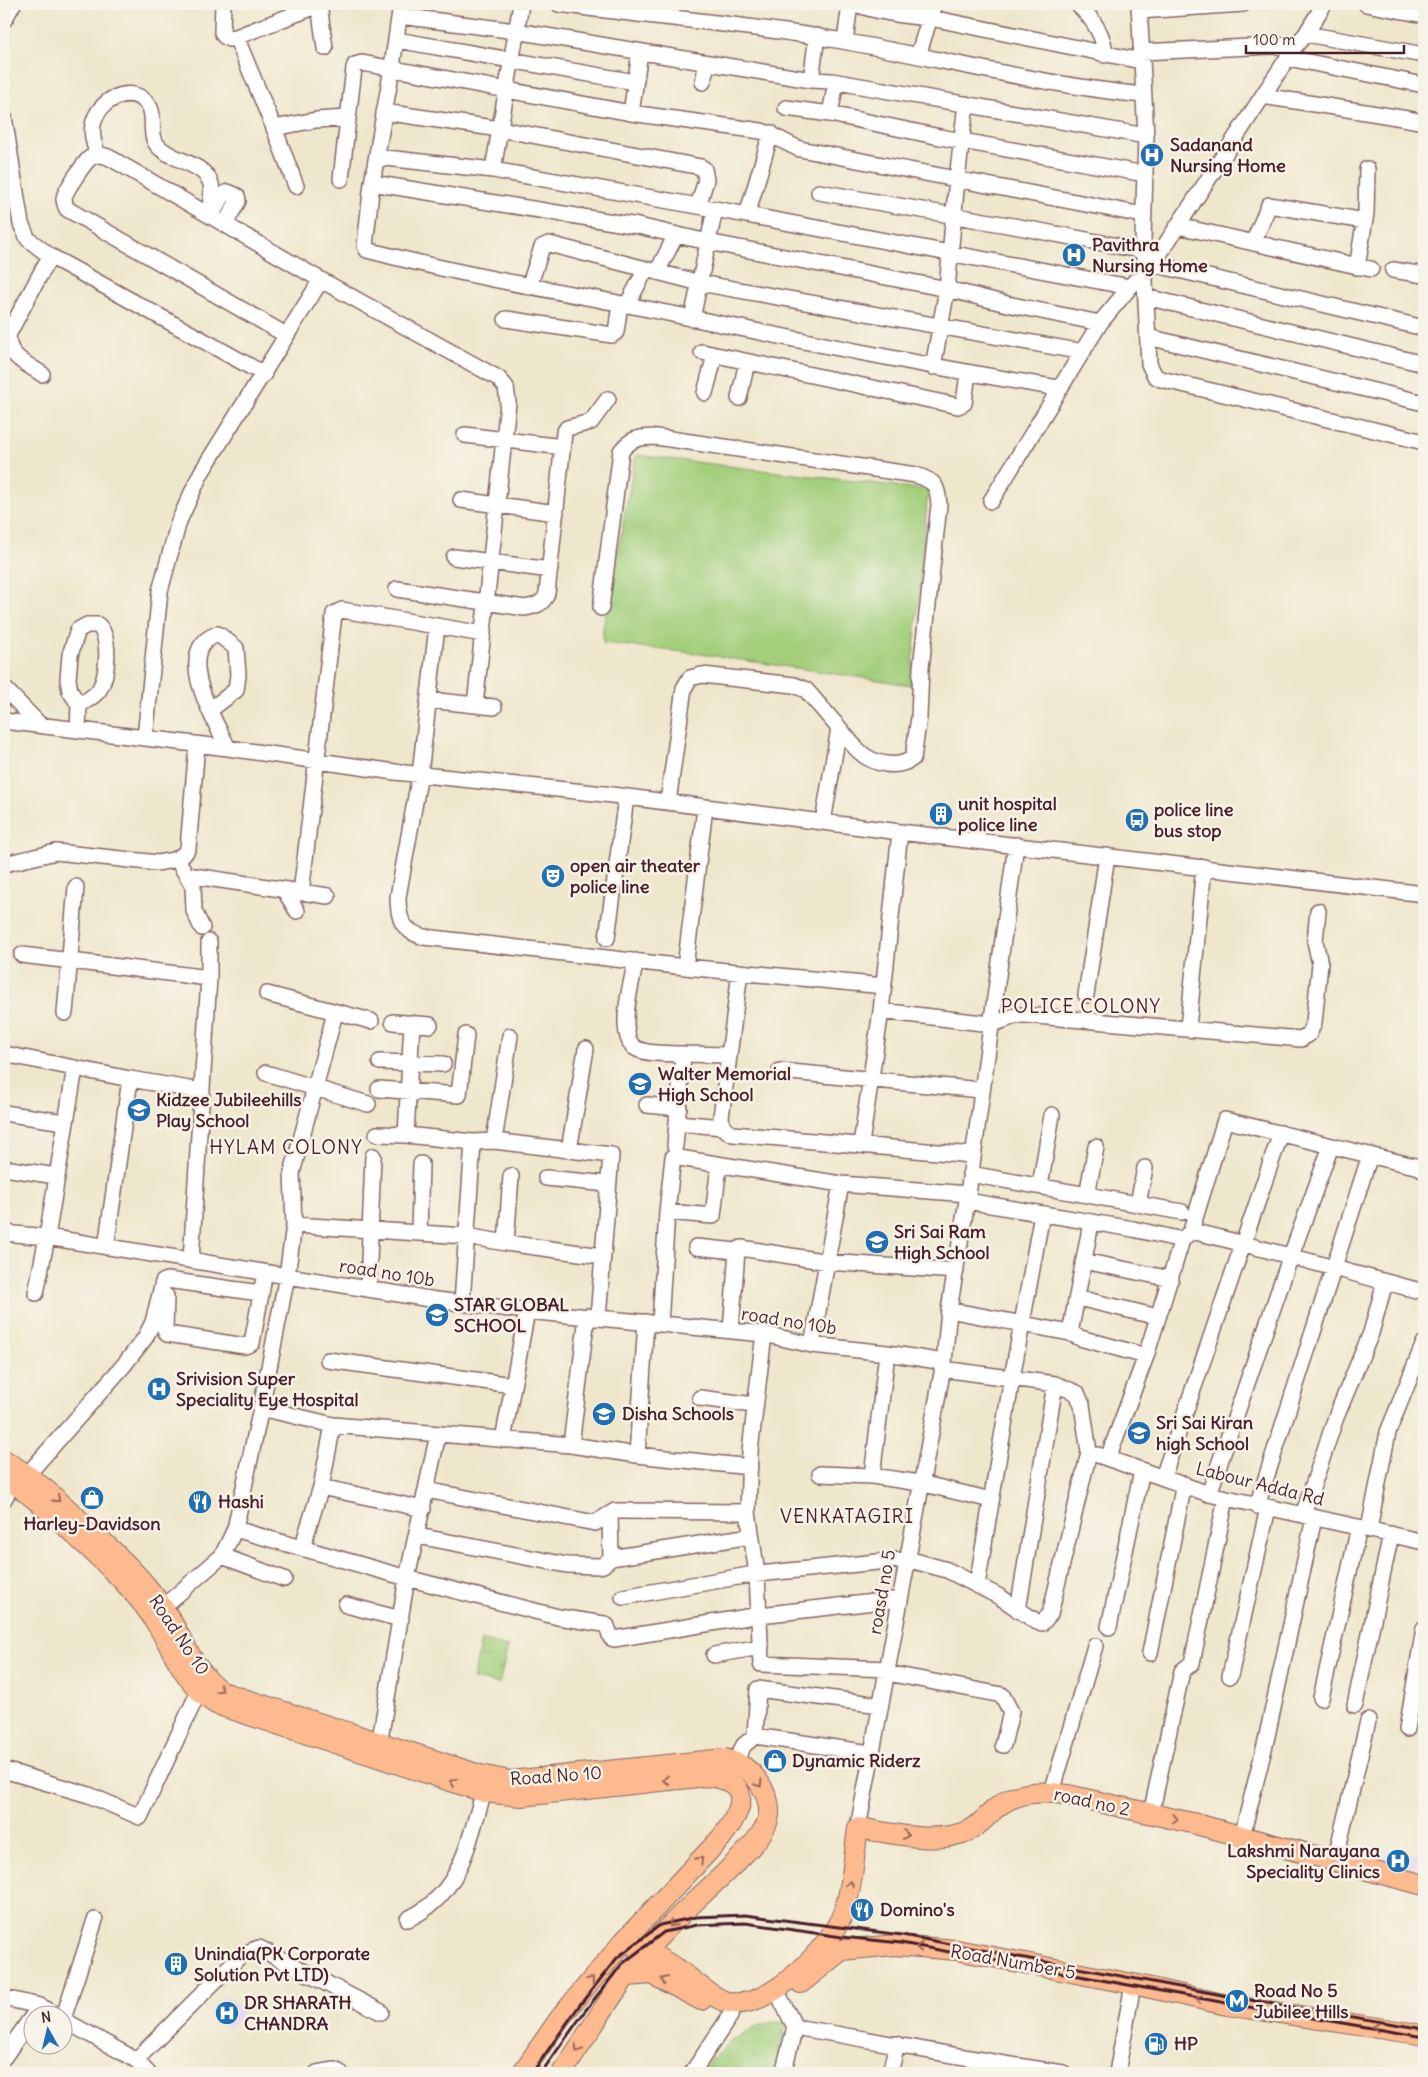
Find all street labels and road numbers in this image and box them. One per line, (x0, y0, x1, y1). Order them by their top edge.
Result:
street label: road no 10b (338, 1254, 436, 1291)
street label: road no 10b (740, 1302, 838, 1339)
street label: Labour Adda Rd (1194, 1456, 1327, 1511)
street label: roasd no 5 (863, 1548, 900, 1636)
street label: Road No 10 (144, 1590, 215, 1679)
street label: Road No 10 (509, 1761, 603, 1790)
street label: road no 2 (1052, 1782, 1132, 1821)
street label: Road Number 5 (949, 1939, 1077, 1984)

